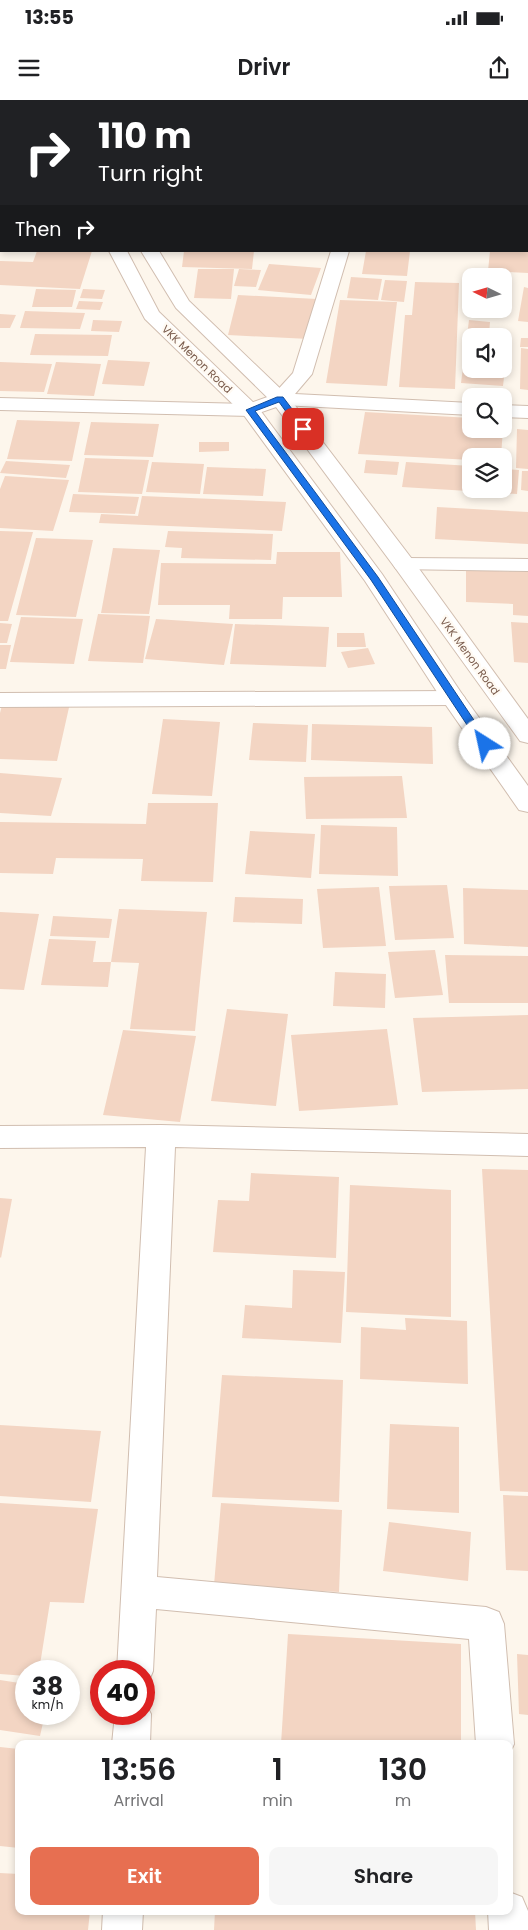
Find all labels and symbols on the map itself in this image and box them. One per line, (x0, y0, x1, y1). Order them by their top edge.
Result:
north arrow (462, 268, 512, 318)
street label: VKK Menon Road (158, 321, 236, 397)
pin (282, 408, 324, 450)
street label: VKK Menon Road (436, 614, 504, 698)
position arrow (458, 717, 510, 769)
speed limit sign: 40 (90, 1660, 155, 1725)

